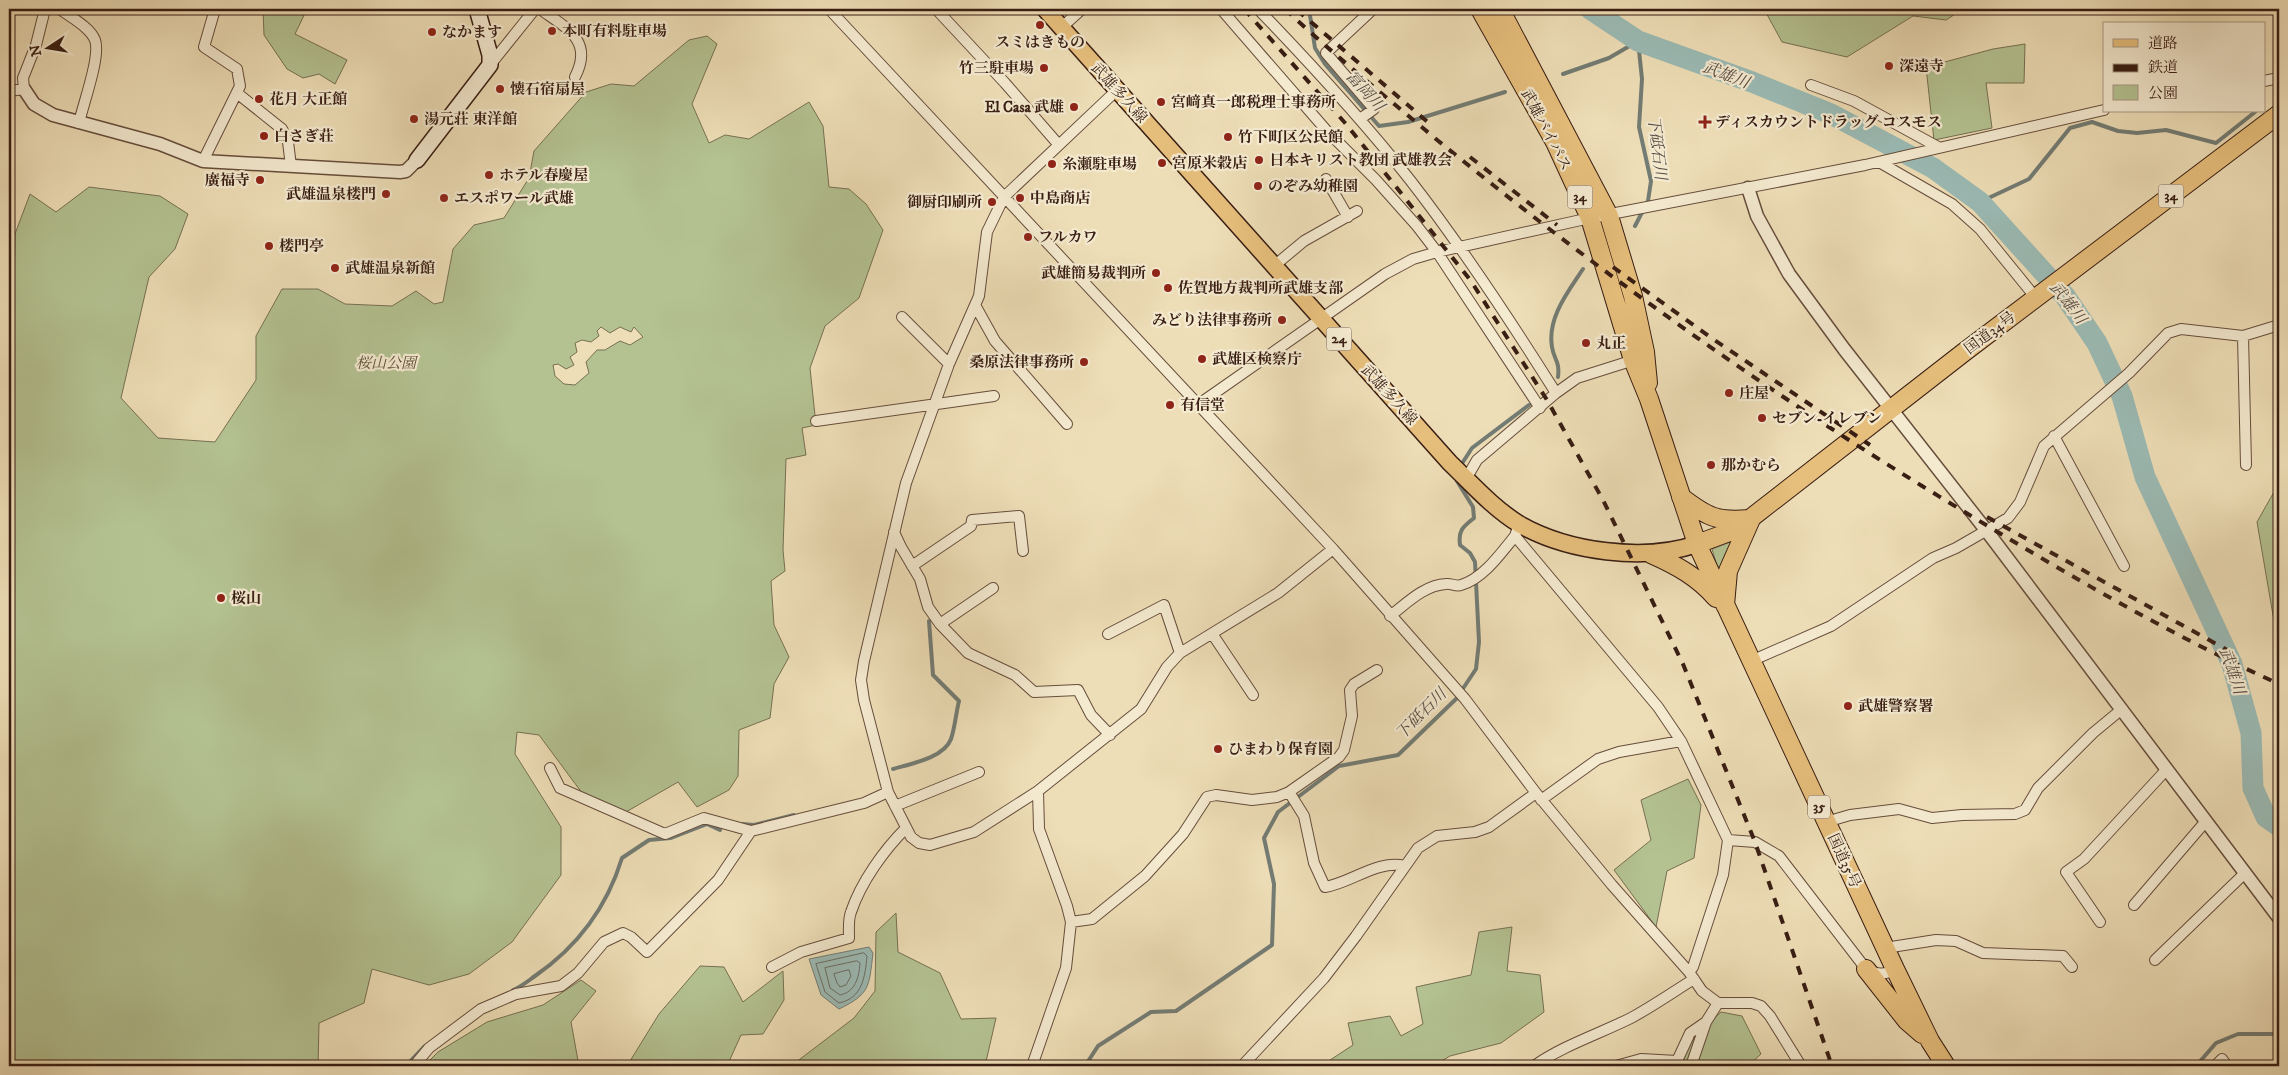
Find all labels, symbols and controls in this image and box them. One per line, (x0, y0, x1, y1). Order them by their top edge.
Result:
marker: スミはきもの (1034, 19, 1046, 31)
north arrow (22, 22, 72, 72)
place label: 本町有料駐車場 (562, 22, 667, 41)
legend (2103, 22, 2266, 112)
place label: なかます (442, 23, 502, 42)
marker: 本町有料駐車場 (546, 25, 558, 37)
marker: なかます (426, 26, 438, 38)
place label: スミはきもの (995, 33, 1085, 52)
text: 道路 (2148, 34, 2178, 53)
text: N (26, 43, 46, 58)
water label: 武雄川 (1700, 57, 1754, 94)
place label: 深遠寺 (1899, 57, 1944, 76)
text: 鉄道 (2148, 58, 2178, 77)
place label: 竹三駐車場 (959, 59, 1034, 78)
street label: 武雄多久線 (1087, 59, 1151, 127)
marker: 深遠寺 (1883, 60, 1895, 72)
marker: 竹三駐車場 (1038, 62, 1050, 74)
water label: 富岡川 (1342, 66, 1390, 117)
place label: 懐石宿扇屋 (510, 80, 585, 99)
marker: 懐石宿扇屋 (494, 83, 506, 95)
text: 公園 (2148, 84, 2178, 103)
street label: 武雄バイパス (1517, 86, 1575, 174)
place label: 花月 大正館 (269, 90, 347, 109)
marker: 花月 大正館 (253, 93, 265, 105)
place label: 宮﨑真一郎税理士事務所 (1171, 93, 1336, 112)
marker: 宮﨑真一郎税理士事務所 (1155, 96, 1167, 108)
place label: El Casa 武雄 (985, 98, 1064, 117)
marker: El Casa 武雄 (1068, 101, 1080, 113)
place label: 湯元荘 東洋館 (424, 110, 517, 129)
marker: 湯元荘 東洋館 (408, 113, 420, 125)
place label: ディスカウントドラッグ コスモス (1715, 113, 1942, 132)
water label: 下砥石川 (1643, 115, 1671, 183)
marker: ディスカウントドラッグ コスモス (1699, 116, 1711, 128)
place label: 白さぎ荘 (274, 127, 334, 146)
place label: 竹下町区公民館 (1238, 128, 1343, 147)
marker: 白さぎ荘 (258, 130, 270, 142)
marker: 竹下町区公民館 (1222, 131, 1234, 143)
place label: 日本キリスト教団 武雄教会 (1269, 151, 1452, 170)
place label: 宮原米穀店 (1172, 154, 1247, 173)
marker: 日本キリスト教団 武雄教会 (1253, 154, 1265, 166)
place label: 糸瀬駐車場 (1062, 155, 1137, 174)
marker: 宮原米穀店 (1156, 157, 1168, 169)
marker: 糸瀬駐車場 (1046, 158, 1058, 170)
place label: ホテル春慶屋 (499, 166, 588, 185)
marker: ホテル春慶屋 (483, 169, 495, 181)
place label: 廣福寺 (205, 171, 250, 190)
marker: 廣福寺 (254, 174, 266, 186)
place label: のぞみ幼稚園 (1268, 177, 1358, 196)
marker: のぞみ幼稚園 (1252, 180, 1264, 192)
place label: 武雄温泉楼門 (286, 185, 376, 204)
road number: 34 (2158, 185, 2184, 208)
road number: 34 (1568, 186, 1592, 208)
marker: 武雄温泉楼門 (380, 188, 392, 200)
place label: エスポワール武雄 (454, 189, 574, 208)
place label: 中島商店 (1030, 189, 1090, 208)
marker: エスポワール武雄 (438, 192, 450, 204)
marker: 中島商店 (1014, 192, 1026, 204)
place label: 御厨印刷所 (907, 193, 982, 212)
marker: 御厨印刷所 (986, 196, 998, 208)
place label: フルカワ (1038, 228, 1097, 247)
marker: フルカワ (1022, 231, 1034, 243)
place label: 楼門亭 (279, 237, 324, 256)
marker: 楼門亭 (263, 240, 275, 252)
place label: 武雄温泉新館 (345, 259, 435, 278)
marker: 武雄温泉新館 (329, 262, 341, 274)
place label: 武雄簡易裁判所 (1041, 264, 1146, 283)
marker: 武雄簡易裁判所 (1150, 267, 1162, 279)
water label: 武雄川 (2045, 278, 2092, 330)
place label: 佐賀地方裁判所武雄支部 (1178, 279, 1344, 298)
marker: 佐賀地方裁判所武雄支部 (1162, 282, 1174, 294)
street label: 国道34号 (1961, 308, 2019, 358)
place label: みどり法律事務所 (1152, 311, 1272, 330)
marker: みどり法律事務所 (1276, 314, 1288, 326)
road number: 24 (1326, 328, 1352, 350)
place label: 丸正 (1596, 334, 1626, 353)
marker: 丸正 (1580, 337, 1592, 349)
place label: 武雄区検察庁 (1212, 350, 1302, 369)
place label: 桑原法律事務所 (969, 353, 1074, 372)
marker: 武雄区検察庁 (1196, 353, 1208, 365)
park label: 桜山公園 (356, 354, 419, 373)
marker: 桑原法律事務所 (1078, 356, 1090, 368)
street label: 武雄多久線 (1357, 361, 1421, 429)
place label: 庄屋 (1739, 384, 1769, 403)
marker: 庄屋 (1723, 387, 1735, 399)
place label: 有信堂 (1180, 396, 1225, 415)
marker: 有信堂 (1164, 399, 1176, 411)
place label: セブン-イレブン (1772, 409, 1882, 428)
marker: セブン-イレブン (1756, 412, 1768, 424)
place label: 那かむら (1721, 456, 1781, 475)
marker: 那かむら (1705, 459, 1717, 471)
place label: 桜山 (231, 589, 261, 608)
marker: 桜山 (215, 592, 227, 604)
water label: 武雄川 (2215, 645, 2250, 699)
water label: 下砥石川 (1391, 683, 1452, 744)
place label: 武雄警察署 (1858, 697, 1933, 716)
marker: 武雄警察署 (1842, 700, 1854, 712)
place label: ひまわり保育園 (1228, 740, 1333, 759)
marker: ひまわり保育園 (1212, 743, 1224, 755)
road number: 35 (1808, 796, 1830, 819)
street label: 国道35号 (1823, 831, 1865, 891)

